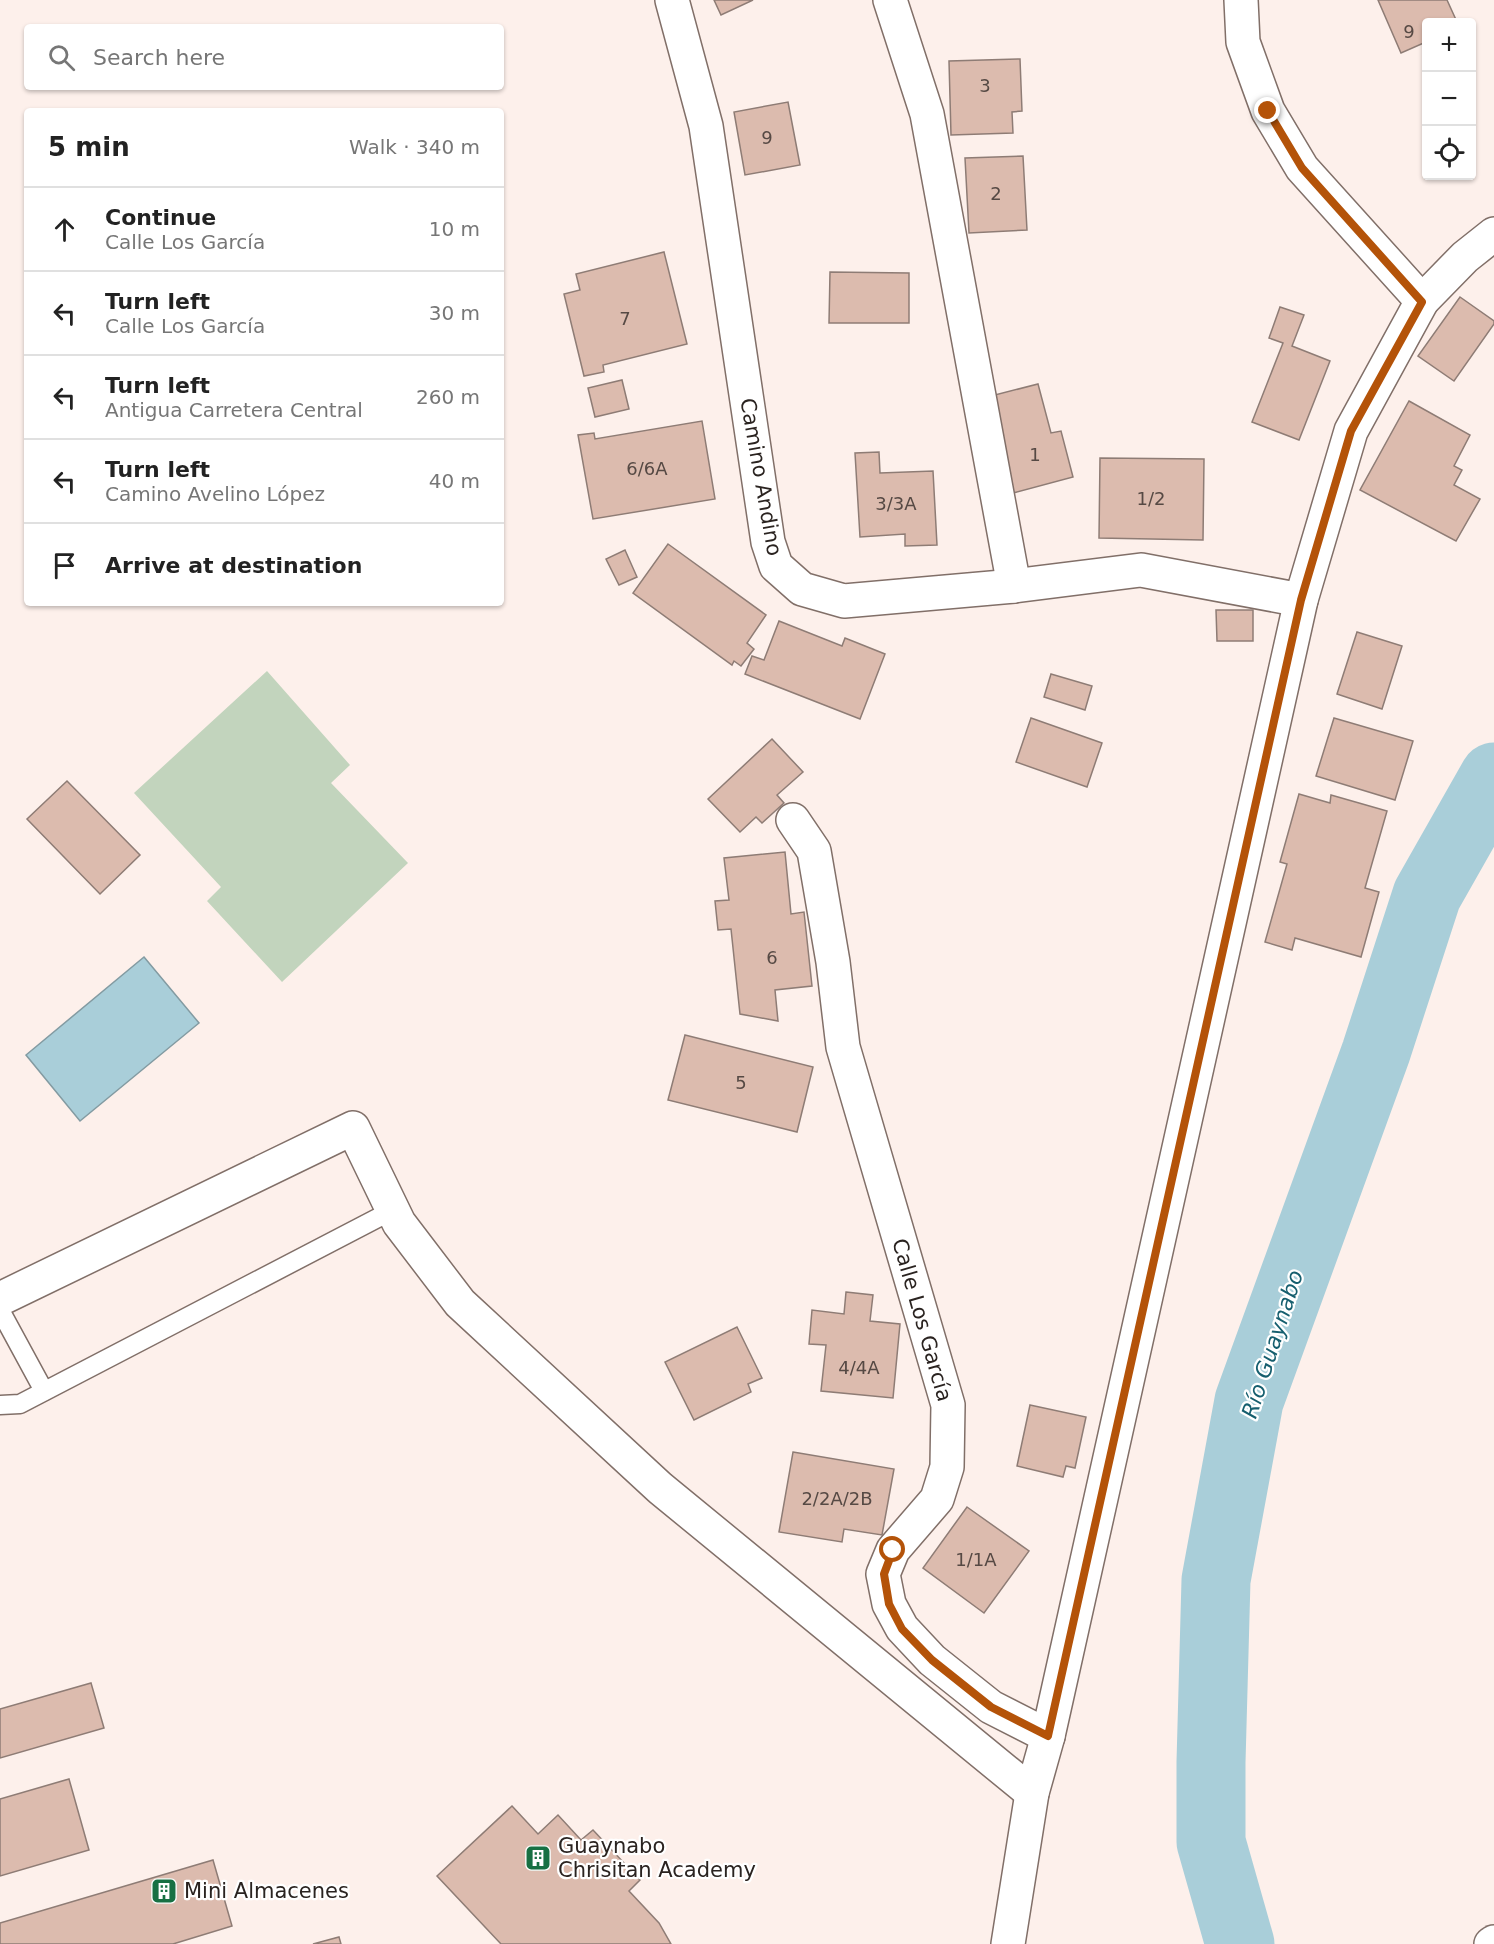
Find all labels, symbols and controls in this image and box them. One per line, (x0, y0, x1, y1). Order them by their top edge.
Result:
map controls (1422, 18, 1476, 180)
button: + (1422, 18, 1476, 72)
house number: 9 (1403, 21, 1415, 42)
search box (24, 24, 504, 90)
icon: search (45, 41, 78, 74)
text: Search here (93, 45, 225, 70)
button: − (1422, 72, 1476, 126)
house number: 3 (979, 75, 991, 96)
route end (1254, 97, 1280, 123)
button: locate (1422, 126, 1476, 180)
house number: 9 (761, 127, 773, 148)
text: 5 min (48, 132, 130, 162)
text: Walk · 340 m (349, 135, 480, 159)
house number: 2 (990, 183, 1002, 204)
text: Continue (105, 205, 216, 230)
icon: ahead (48, 213, 81, 246)
text: 10 m (429, 217, 480, 241)
text: Calle Los García (105, 230, 265, 254)
text: Turn left (105, 289, 210, 314)
icon: left (48, 297, 81, 330)
text: 30 m (429, 301, 480, 325)
house number: 7 (619, 308, 631, 329)
text: Calle Los García (105, 314, 265, 338)
text: Turn left (105, 373, 210, 398)
icon: left (48, 381, 81, 414)
text: 260 m (416, 385, 480, 409)
street label: Camino Andino (735, 396, 787, 558)
text: Antigua Carretera Central (105, 398, 363, 422)
house number: 1 (1029, 444, 1041, 465)
text: Turn left (105, 457, 210, 482)
house number: 6/6A (626, 458, 668, 479)
icon: left (48, 465, 81, 498)
text: 40 m (429, 469, 480, 493)
text: Camino Avelino López (105, 482, 325, 506)
house number: 1/2 (1137, 488, 1165, 509)
house number: 3/3A (875, 493, 917, 514)
icon: arrive (48, 549, 81, 582)
text: Arrive at destination (105, 553, 362, 578)
house number: 6 (766, 947, 778, 968)
house number: 5 (735, 1072, 747, 1093)
street label: Calle Los García (887, 1236, 957, 1404)
water label: Río Guaynabo (1237, 1267, 1308, 1421)
house number: 4/4A (838, 1357, 880, 1378)
house number: 2/2A/2B (801, 1488, 873, 1509)
route start (879, 1536, 905, 1562)
house number: 1/1A (955, 1549, 997, 1570)
place label: Guaynabo Chrisitan Academy (558, 1834, 756, 1882)
building icon: Guaynabo Chrisitan Academy (523, 1843, 553, 1873)
building icon: Mini Almacenes (149, 1876, 179, 1906)
place label: Mini Almacenes (184, 1879, 349, 1903)

